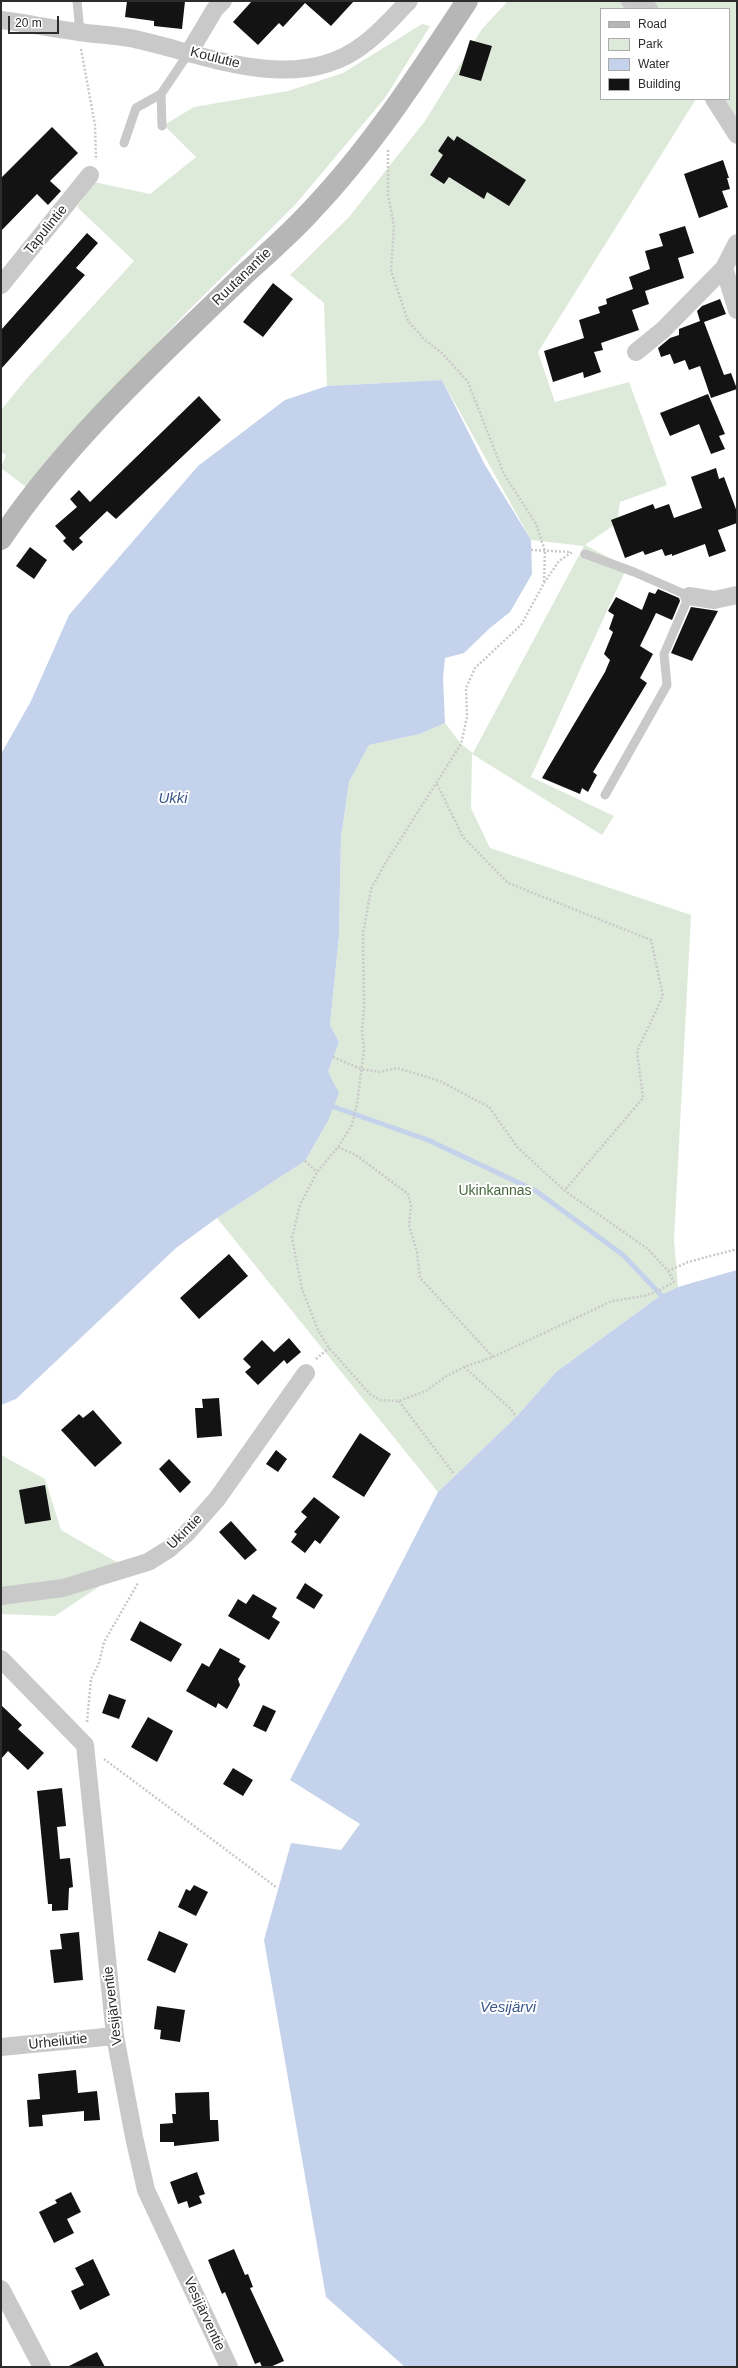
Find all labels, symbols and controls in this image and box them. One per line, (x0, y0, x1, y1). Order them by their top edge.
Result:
scale bar (10, 8, 61, 34)
legend (600, 8, 730, 100)
text: 20 m (15, 16, 42, 30)
text: Road (638, 17, 667, 31)
text: Park (638, 37, 663, 51)
street label: Koulutie (188, 44, 242, 72)
text: Water (638, 57, 670, 71)
text: Building (638, 77, 681, 91)
street label: Tapulintie (21, 202, 71, 258)
street label: Ruutanantie (209, 245, 275, 309)
water label: Ukki (158, 790, 188, 808)
park label: Ukinkannas (458, 1183, 532, 1199)
street label: Ukintie (164, 1511, 206, 1553)
street label: Vesijärventie (100, 1966, 126, 2046)
water label: Vesijärvi (480, 1999, 536, 2017)
street label: Urheilutie (28, 2031, 88, 2053)
street label: Vesijärventie (180, 2274, 228, 2354)

